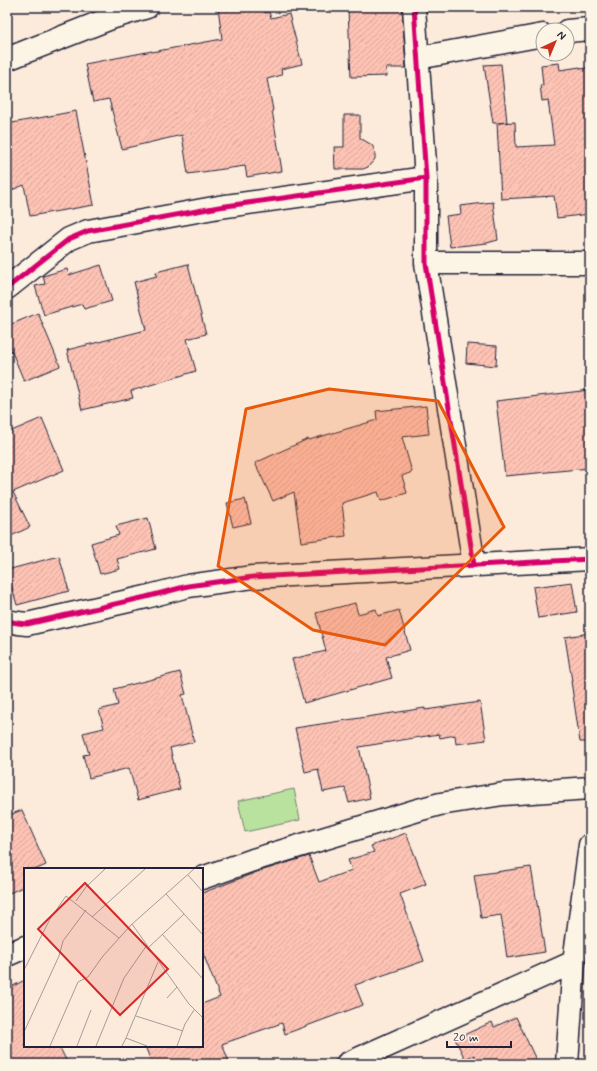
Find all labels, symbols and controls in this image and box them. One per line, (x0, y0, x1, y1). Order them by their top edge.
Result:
north arrow (535, 22, 575, 62)
text: N (554, 28, 569, 43)
inset map (24, 868, 203, 1047)
scale bar (447, 1023, 511, 1049)
text: 20 m (453, 1030, 479, 1046)

